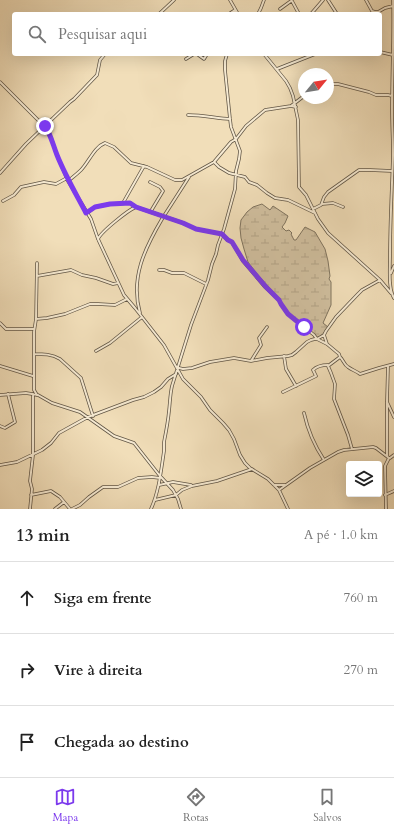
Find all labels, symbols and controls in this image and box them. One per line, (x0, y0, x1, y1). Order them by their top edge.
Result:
search box (12, 12, 382, 56)
icon: search (26, 23, 48, 45)
text: Pesquisar aqui (58, 24, 147, 44)
north arrow (298, 68, 334, 104)
route end (36, 117, 54, 135)
route start (295, 318, 313, 336)
map controls (346, 461, 382, 497)
button: layers (346, 461, 382, 497)
text: 13 min (16, 524, 70, 547)
text: A pé · 1.0 km (304, 526, 378, 544)
icon: ahead (16, 587, 38, 609)
text: Siga em frente (54, 588, 152, 608)
text: 760 m (344, 589, 378, 607)
icon: right (16, 659, 38, 681)
text: Vire à direita (54, 660, 142, 680)
text: 270 m (344, 661, 378, 679)
icon: arrive (16, 731, 38, 753)
text: Chegada ao destino (54, 732, 189, 752)
tab: Mapa (52, 786, 78, 825)
tab: Rotas (183, 786, 208, 825)
tab: Salvos (313, 786, 342, 825)

